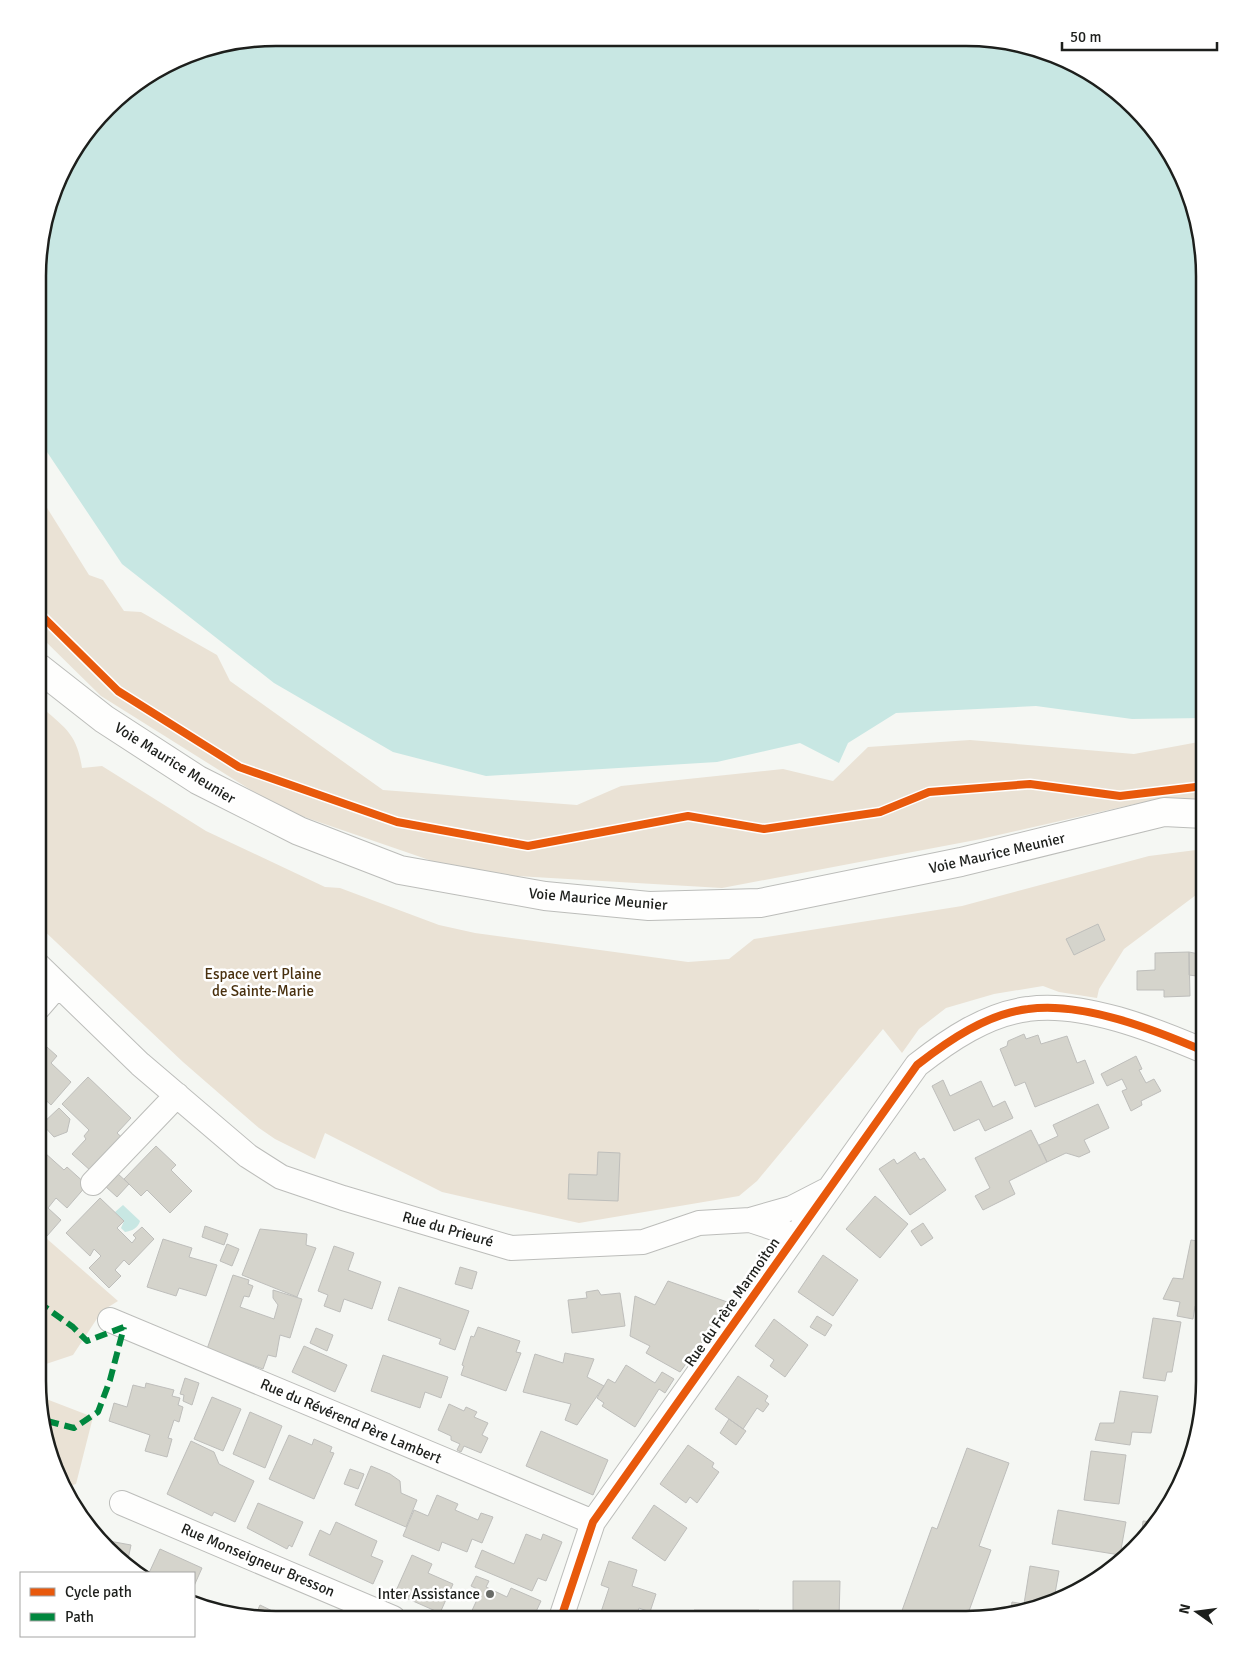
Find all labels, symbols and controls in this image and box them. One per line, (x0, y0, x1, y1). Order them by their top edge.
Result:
scale bar (1062, 20, 1217, 52)
text: 50 m (1070, 28, 1101, 46)
street label: Voie Maurice Meunier (111, 718, 239, 808)
street label: Voie Maurice Meunier (927, 828, 1067, 877)
street label: Voie Maurice Meunier (528, 884, 669, 914)
park label: Espace vert Plaine de Sainte-Marie (204, 965, 322, 1000)
street label: Rue du Prieuré (400, 1207, 496, 1251)
street label: Rue du Frère Marmoiton (681, 1234, 783, 1370)
street label: Rue du Révérend Père Lambert (258, 1375, 444, 1467)
street label: Rue Monseigneur Bresson (178, 1519, 338, 1601)
legend (20, 1572, 195, 1637)
text: Cycle path (65, 1583, 132, 1601)
place label: Inter Assistance (377, 1585, 480, 1603)
north arrow (1172, 1587, 1222, 1637)
marker: Inter Assistance (484, 1588, 496, 1600)
text: N (1175, 1602, 1194, 1616)
text: Path (65, 1608, 94, 1626)

